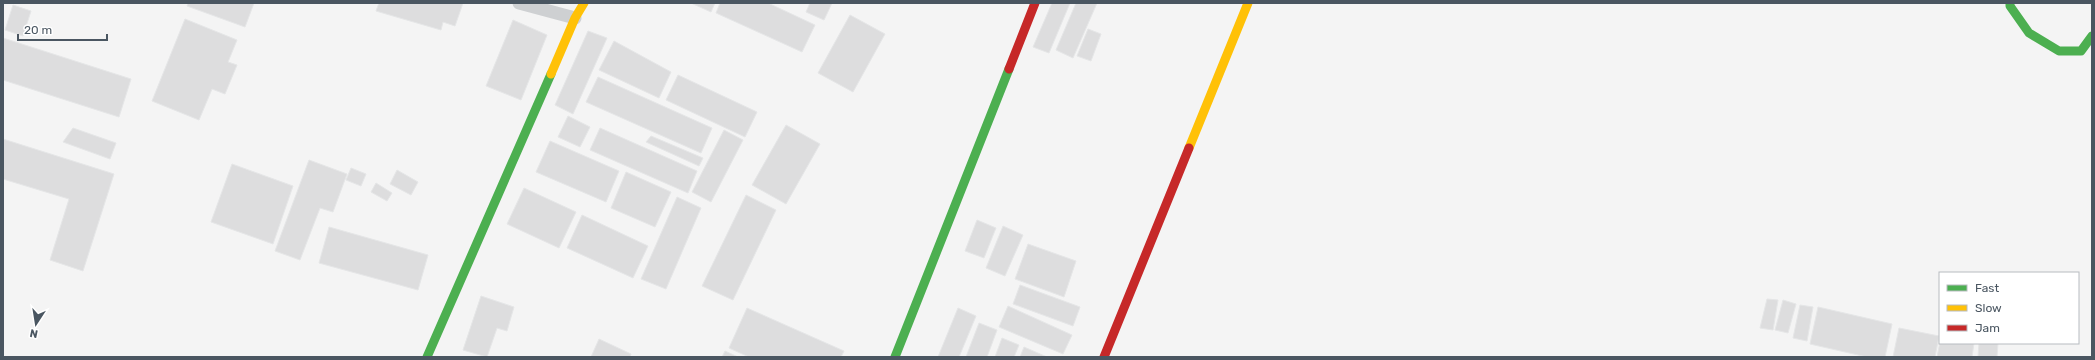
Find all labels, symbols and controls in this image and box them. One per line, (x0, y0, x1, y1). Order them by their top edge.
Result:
scale bar (18, 16, 107, 42)
text: 20 m (24, 23, 52, 37)
legend (1939, 272, 2079, 344)
text: Fast (1975, 281, 1999, 295)
text: Slow (1975, 301, 2002, 315)
north arrow (16, 304, 56, 344)
text: Jam (1975, 321, 2000, 335)
text: N (29, 326, 39, 340)

